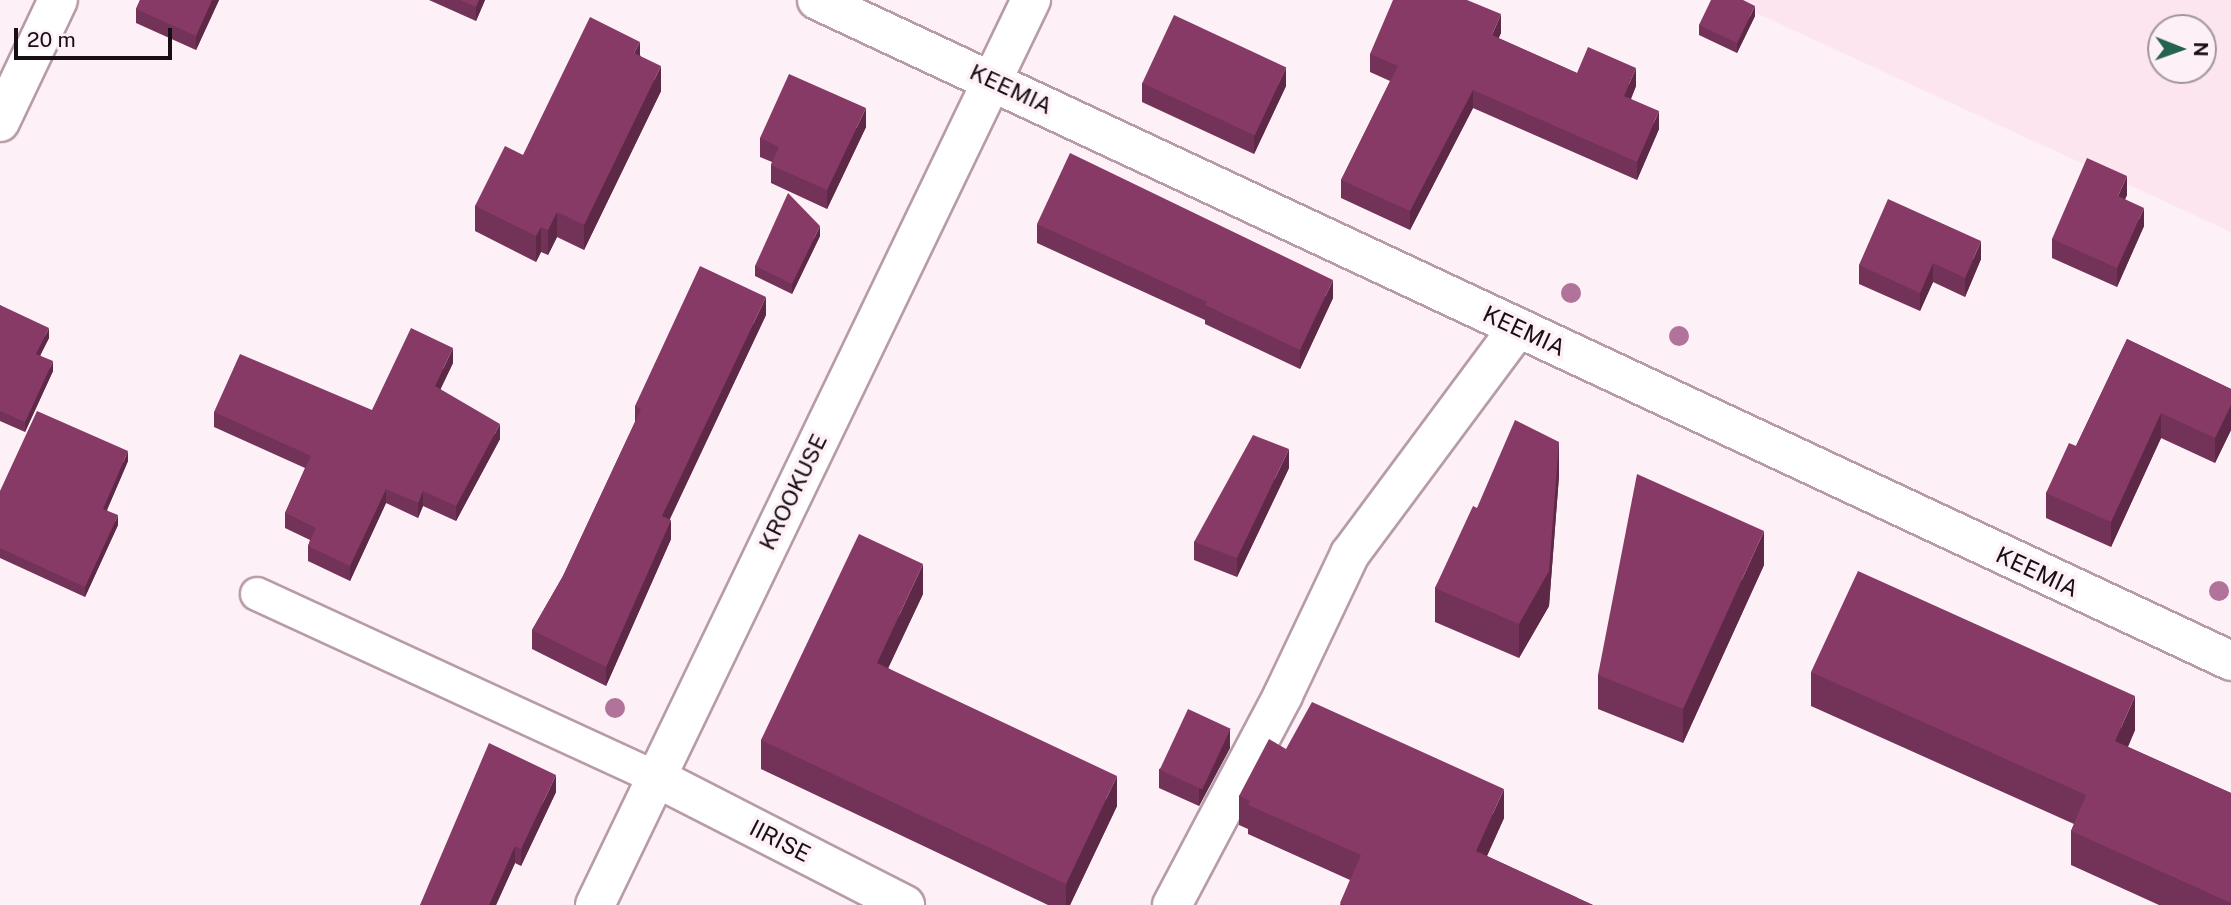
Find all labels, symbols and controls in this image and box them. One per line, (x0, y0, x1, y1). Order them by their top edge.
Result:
scale bar (18, 14, 175, 58)
north arrow (2147, 14, 2217, 84)
text: 20 m (27, 27, 76, 52)
text: N (2190, 42, 2212, 57)
street label: KEEMIA (965, 58, 1057, 120)
street label: KEEMIA (1478, 300, 1570, 362)
street label: KROOKUSE (753, 429, 833, 555)
street label: KEEMIA (1991, 541, 2083, 603)
street label: IIRISE (745, 814, 815, 868)

